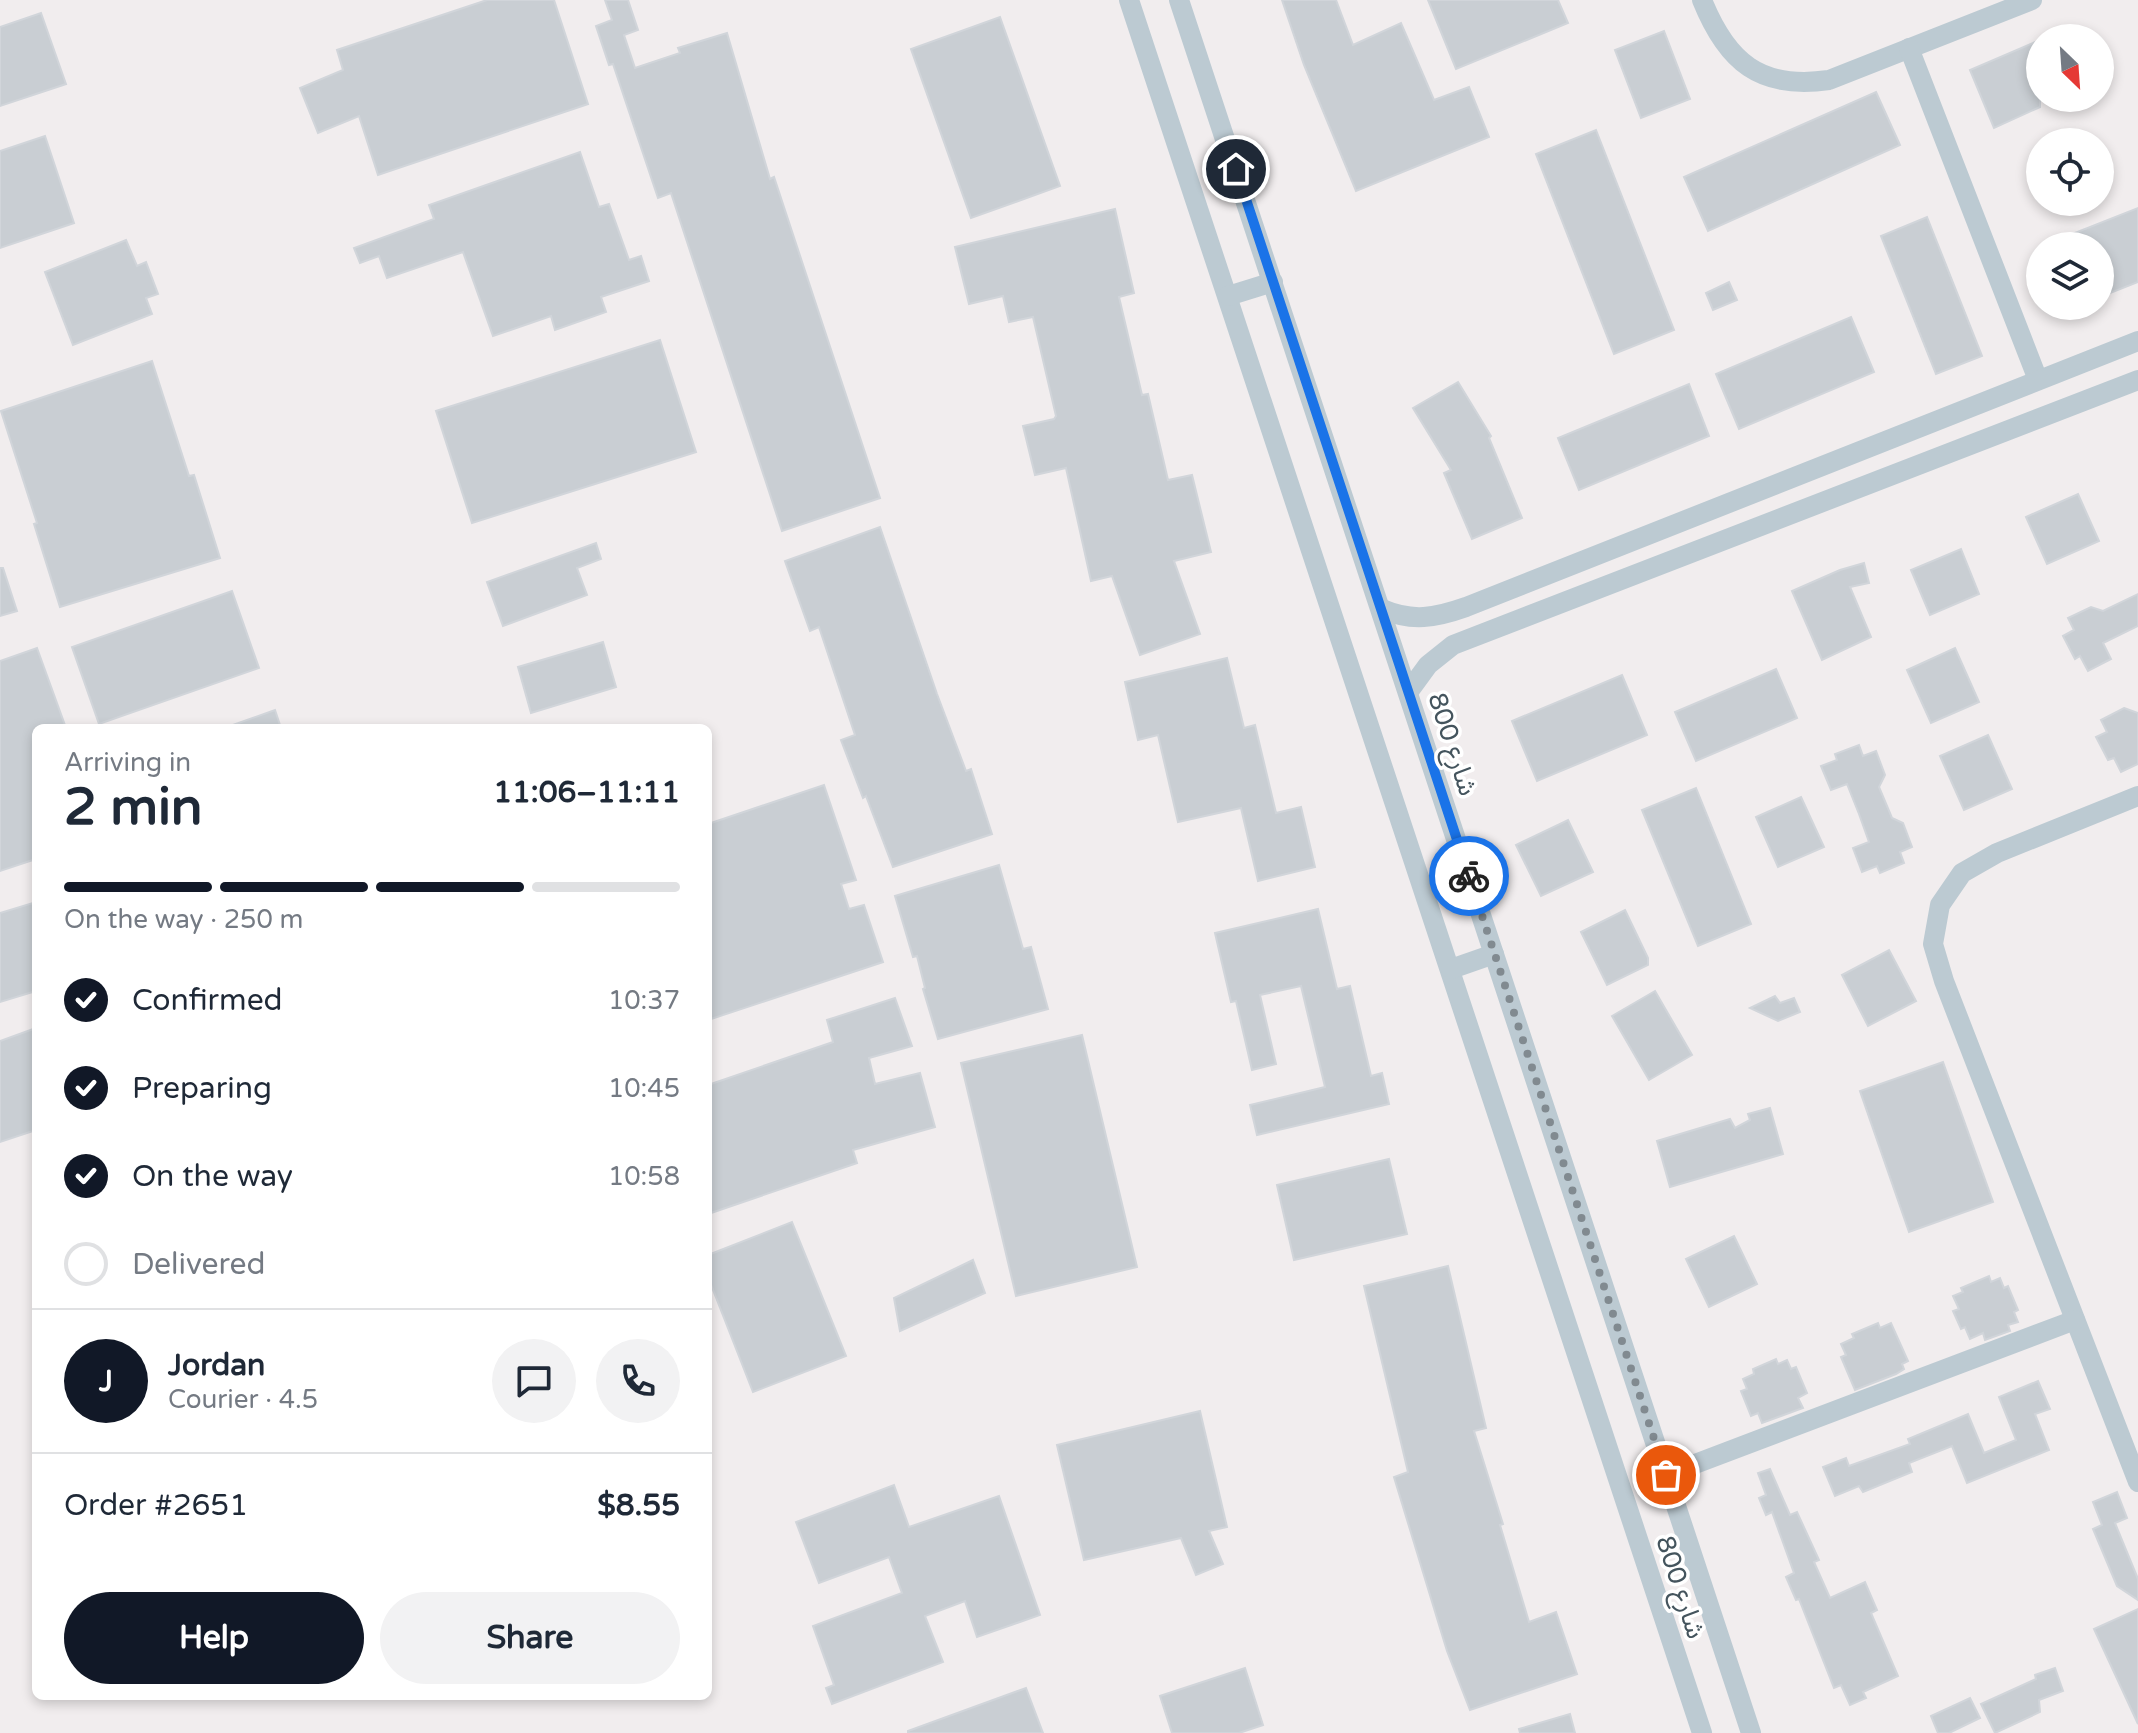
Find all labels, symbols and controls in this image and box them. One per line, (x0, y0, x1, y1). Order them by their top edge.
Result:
north arrow (2026, 24, 2114, 112)
map controls (2026, 24, 2114, 320)
button: locate (2026, 128, 2114, 216)
pin (1202, 135, 1270, 203)
icon: home (1214, 147, 1258, 191)
button: layers (2026, 232, 2114, 320)
street label: شارع 800 (1418, 689, 1484, 800)
text: Arriving in (64, 747, 191, 778)
text: 11:06–11:11 (493, 774, 680, 811)
text: 2 min (64, 776, 203, 839)
courier (1429, 836, 1509, 916)
icon: bike (1447, 854, 1491, 898)
text: On the way · 250 m (64, 904, 303, 935)
icon: check (64, 978, 108, 1022)
text: Confirmed (132, 982, 283, 1019)
text: 10:37 (608, 985, 680, 1016)
icon: check (64, 1066, 108, 1110)
text: Preparing (132, 1070, 272, 1107)
text: 10:45 (608, 1073, 680, 1104)
icon: check (64, 1154, 108, 1198)
text: On the way (132, 1158, 293, 1195)
text: 10:58 (608, 1161, 680, 1192)
text: Delivered (132, 1246, 266, 1283)
button: chat (492, 1339, 576, 1423)
button: phone (596, 1339, 680, 1423)
text: Jordan (168, 1347, 265, 1384)
text: J (99, 1363, 113, 1400)
text: Courier · 4.5 (168, 1384, 318, 1415)
pin (1632, 1441, 1700, 1509)
icon: bag (1644, 1453, 1688, 1497)
text: Order #2651 (64, 1487, 248, 1524)
text: $8.55 (597, 1487, 680, 1524)
street label: شارع 800 (1646, 1532, 1712, 1643)
button: Help (64, 1592, 364, 1684)
button: Share (380, 1592, 680, 1684)

